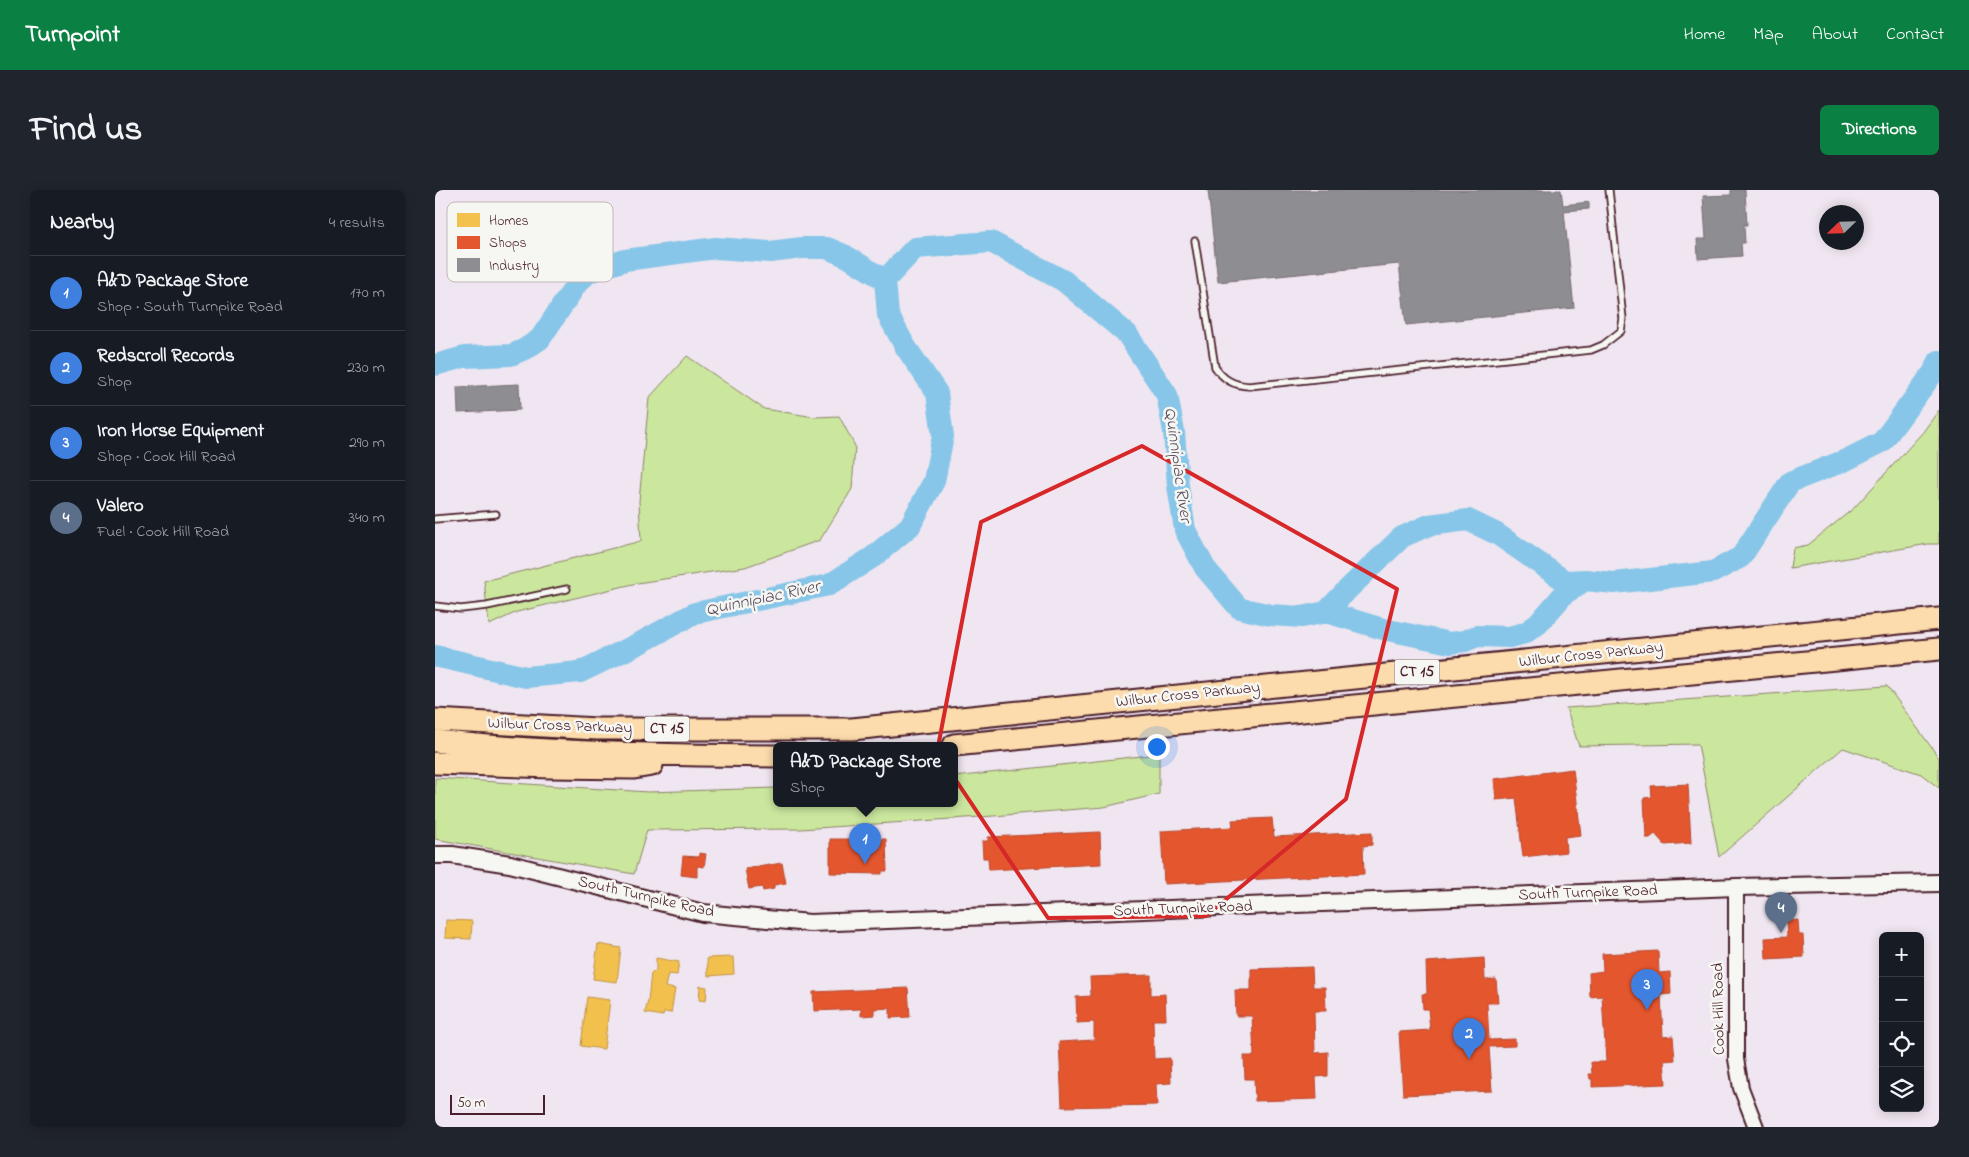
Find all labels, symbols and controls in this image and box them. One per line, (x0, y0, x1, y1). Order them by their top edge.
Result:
text: Turnpoint (25, 18, 120, 53)
text: Home (1684, 22, 1725, 48)
text: Map (1753, 22, 1784, 48)
text: About (1812, 22, 1858, 48)
text: Contact (1886, 22, 1944, 48)
text: Find us (30, 105, 142, 156)
button: Directions (1820, 105, 1939, 155)
legend (447, 202, 613, 282)
north arrow (1819, 205, 1864, 250)
text: Nearby (50, 208, 114, 238)
text: 4 results (329, 211, 385, 235)
text: Homes (489, 211, 529, 232)
text: Shops (489, 233, 527, 254)
text: Industry (489, 256, 539, 278)
text: A&D Package Store (97, 268, 248, 295)
text: 1 (63, 281, 69, 305)
text: 170 m (350, 281, 385, 305)
text: Shop · South Turnpike Road (97, 295, 283, 319)
text: Redscroll Records (97, 343, 235, 370)
text: 2 (62, 356, 70, 380)
text: 230 m (347, 356, 385, 380)
text: Shop (97, 370, 132, 394)
water label: Quinnipiac River (1156, 406, 1198, 526)
text: Iron Horse Equipment (97, 418, 264, 445)
text: 3 (63, 431, 69, 455)
text: 290 m (349, 431, 385, 455)
text: Shop · Cook Hill Road (97, 445, 236, 469)
text: Valero (97, 493, 144, 520)
text: 4 (63, 506, 69, 530)
text: 340 m (348, 506, 385, 530)
text: Fuel · Cook Hill Road (97, 520, 229, 544)
water label: Quinnipiac River (704, 574, 825, 624)
street label: Wilbur Cross Parkway (1518, 635, 1664, 674)
road number: CT 15 (1395, 660, 1439, 684)
street label: Wilbur Cross Parkway (1115, 675, 1261, 714)
street label: Wilbur Cross Parkway (487, 711, 633, 741)
road number: CT 15 (645, 716, 689, 742)
your location (1144, 734, 1170, 760)
popup (773, 742, 958, 807)
text: A&D Package Store (790, 749, 941, 776)
text: Shop (790, 776, 825, 800)
pin: 1 (849, 823, 881, 864)
street label: South Turnpike Road (575, 870, 717, 924)
street label: South Turnpike Road (1518, 879, 1658, 907)
pin: 4 (1765, 892, 1797, 933)
street label: South Turnpike Road (1113, 895, 1253, 923)
map controls (1879, 932, 1924, 1112)
button: + (1879, 932, 1924, 977)
street label: Cook Hill Road (1706, 963, 1732, 1055)
pin: 3 (1631, 969, 1663, 1010)
button: − (1879, 977, 1924, 1022)
pin: 2 (1453, 1018, 1485, 1059)
button: locate (1879, 1022, 1924, 1067)
button: layers (1879, 1067, 1924, 1112)
scale bar (450, 1092, 545, 1115)
text: 50 m (457, 1093, 485, 1114)

